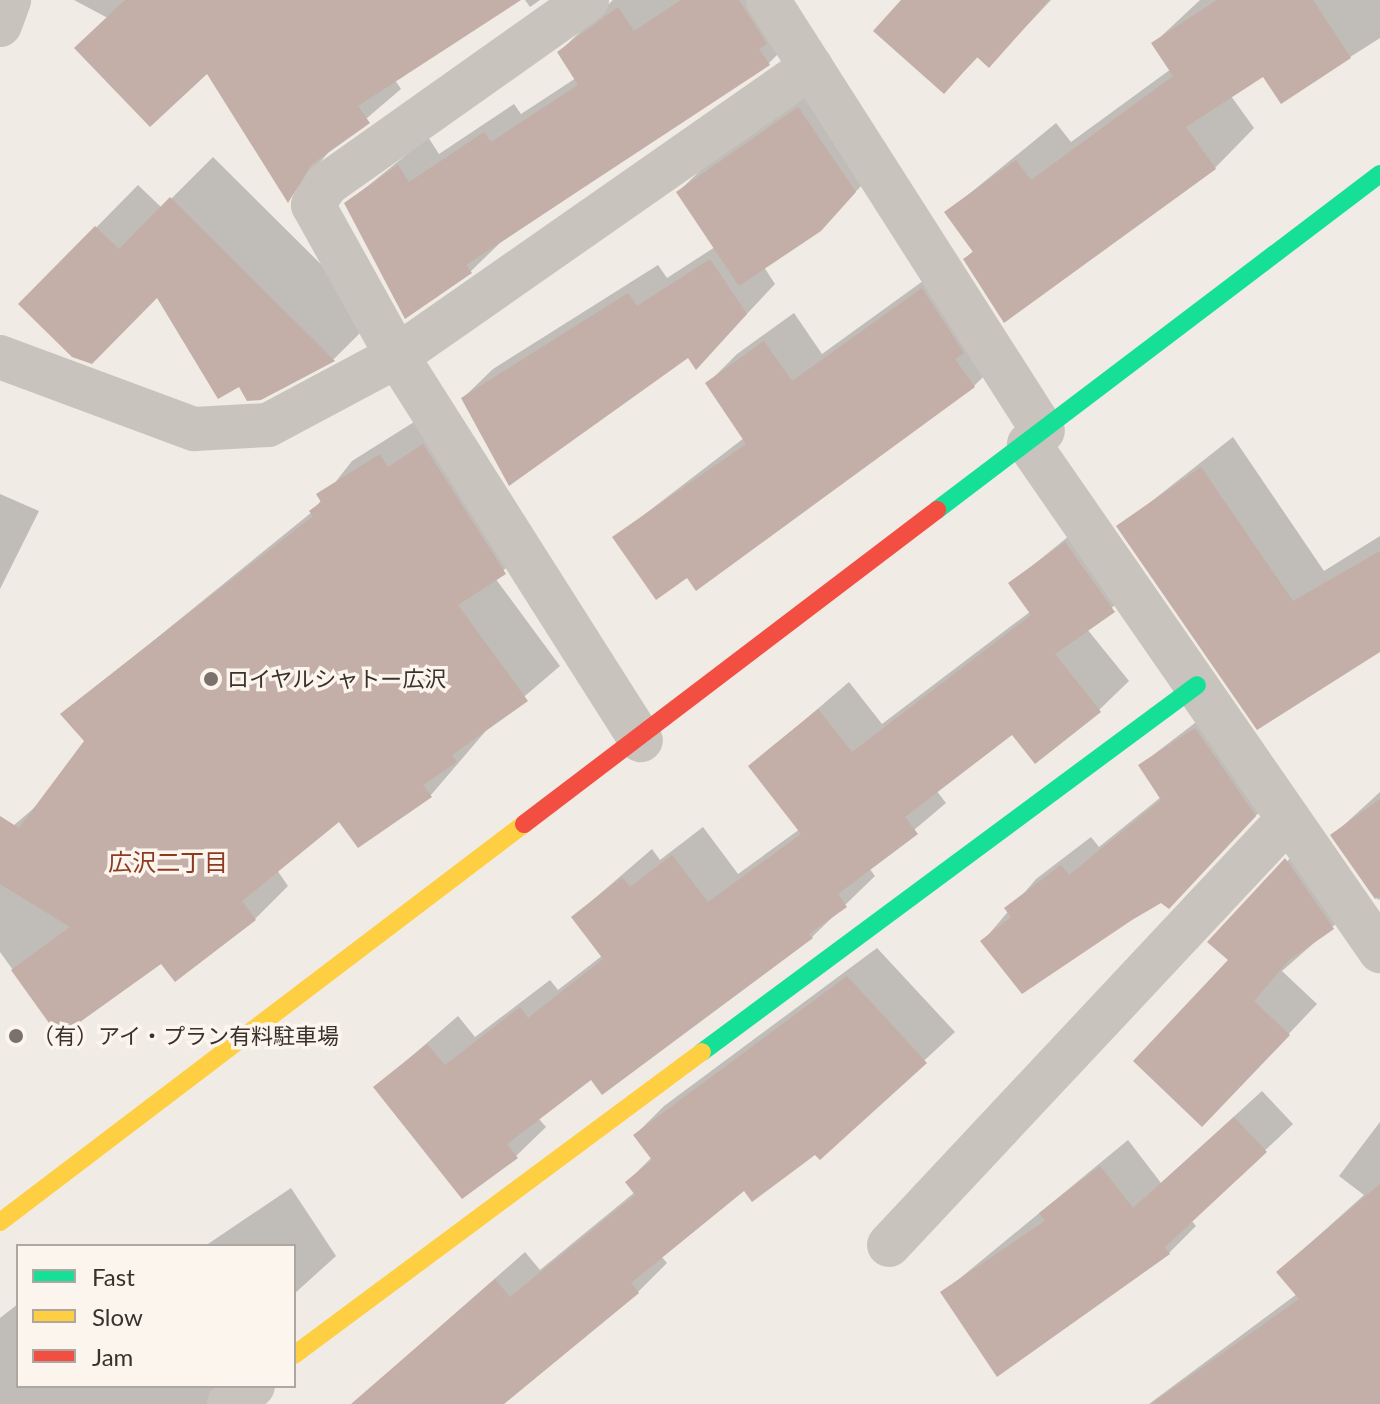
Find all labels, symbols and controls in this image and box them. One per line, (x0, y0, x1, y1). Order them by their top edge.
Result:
place label: ロイヤルシャトー広沢 (227, 666, 447, 692)
marker: ロイヤルシャトー広沢 (202, 670, 220, 688)
district label: 広沢二丁目 (108, 848, 228, 876)
place label: （有）アイ・プラン有料駐車場 (32, 1023, 340, 1049)
marker: （有）アイ・プラン有料駐車場 (7, 1027, 25, 1045)
legend (16, 1244, 296, 1388)
text: Fast (92, 1262, 135, 1291)
text: Slow (92, 1302, 143, 1331)
text: Jam (92, 1342, 133, 1371)

